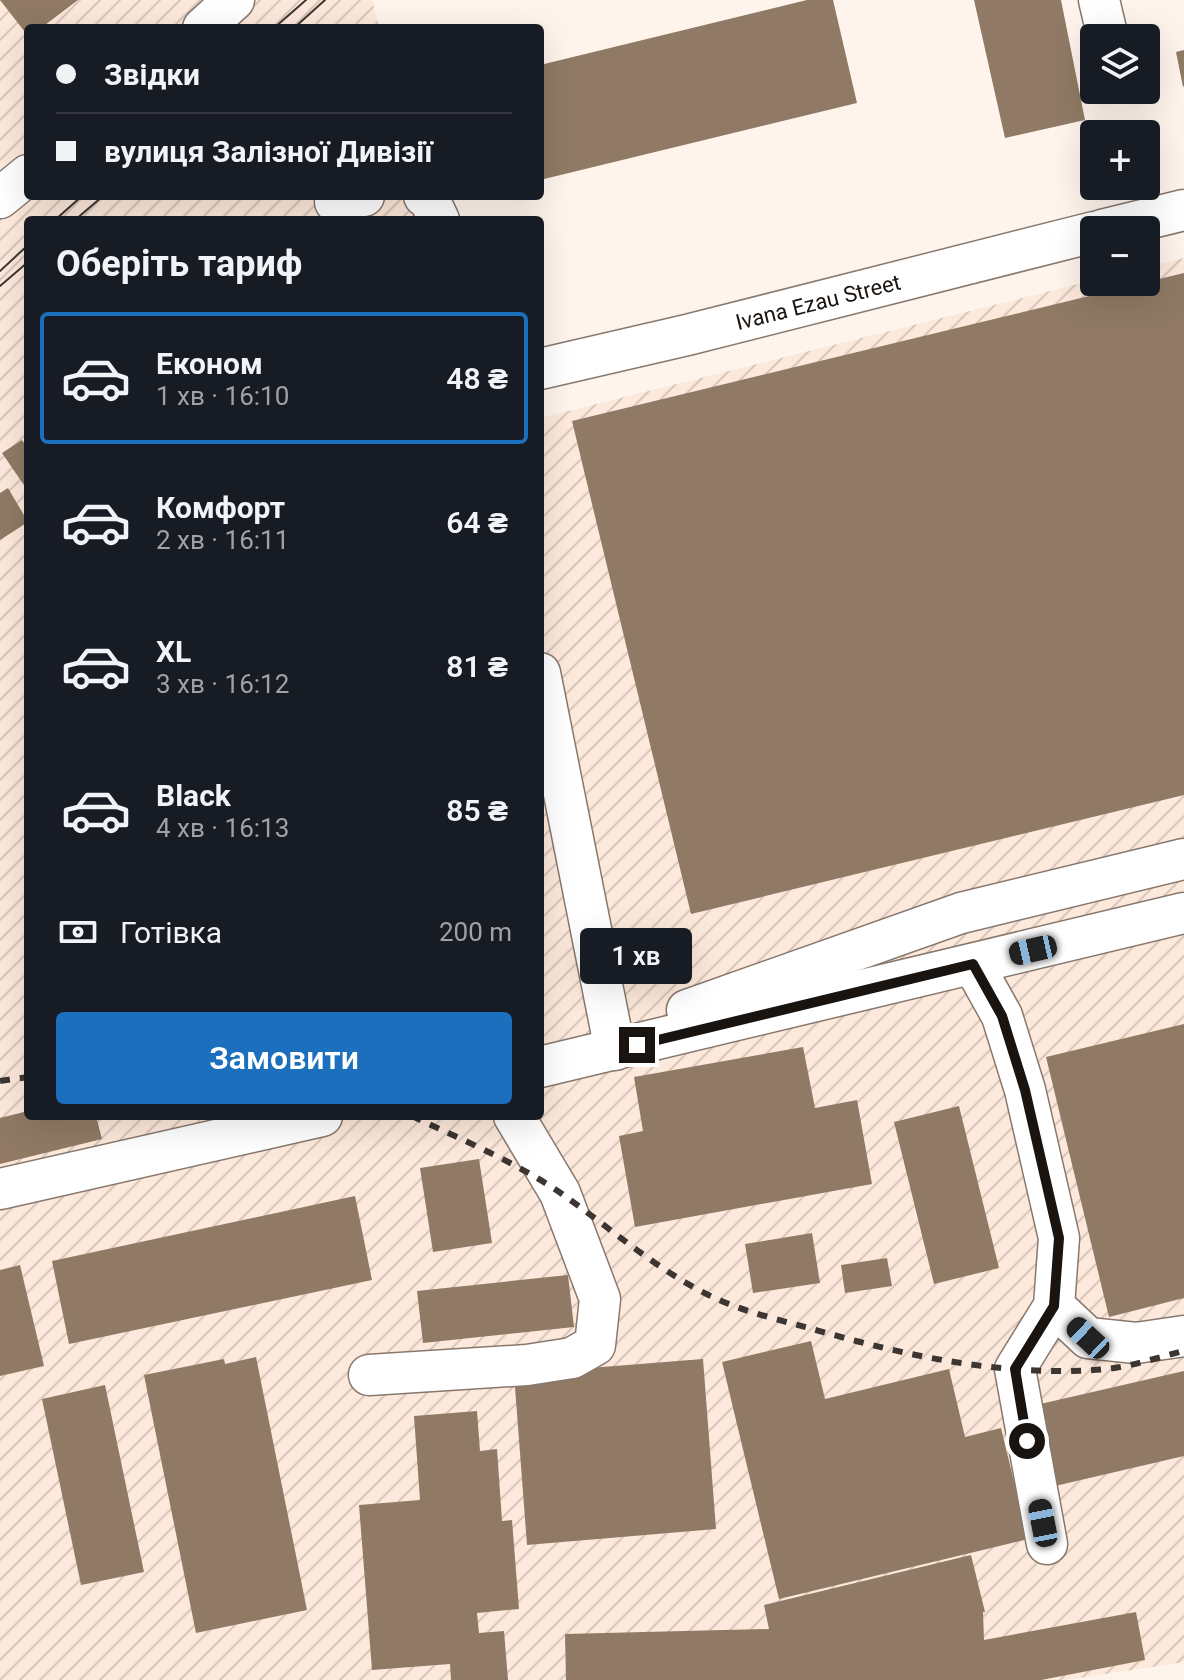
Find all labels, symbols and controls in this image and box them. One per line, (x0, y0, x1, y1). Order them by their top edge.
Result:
map controls (1080, 24, 1160, 296)
button: layers (1080, 24, 1160, 104)
text: Звідки (104, 57, 200, 92)
button: + (1080, 120, 1160, 200)
text: вулиця Залізної Дивізії (104, 134, 432, 169)
button: − (1080, 216, 1160, 296)
text: Оберіть тариф (56, 243, 302, 285)
street label: Ivana Ezau Street (733, 269, 903, 335)
icon: car (60, 342, 132, 414)
text: Економ (156, 346, 263, 381)
text: 48 ₴ (446, 361, 508, 396)
text: 1 хв · 16:10 (156, 381, 289, 411)
icon: car (60, 486, 132, 558)
text: Комфорт (156, 490, 285, 525)
text: 64 ₴ (446, 505, 508, 540)
text: 2 хв · 16:11 (156, 525, 289, 555)
icon: car (60, 630, 132, 702)
text: XL (156, 634, 191, 669)
text: 81 ₴ (446, 649, 508, 684)
text: 3 хв · 16:12 (156, 669, 289, 699)
icon: car (60, 774, 132, 846)
text: Black (156, 778, 231, 813)
text: 85 ₴ (446, 793, 508, 828)
text: 4 хв · 16:13 (156, 813, 289, 843)
icon: cash (56, 910, 100, 954)
text: Готівка (120, 915, 222, 950)
text: 200 m (439, 917, 512, 947)
callout: 1 хв (581, 929, 693, 985)
car (1007, 933, 1059, 967)
text: 1 хв (611, 941, 661, 971)
button: Замовити (56, 1012, 512, 1104)
route end (619, 1027, 655, 1063)
car (1062, 1313, 1114, 1363)
route start (1009, 1423, 1045, 1459)
car (1027, 1497, 1059, 1549)

